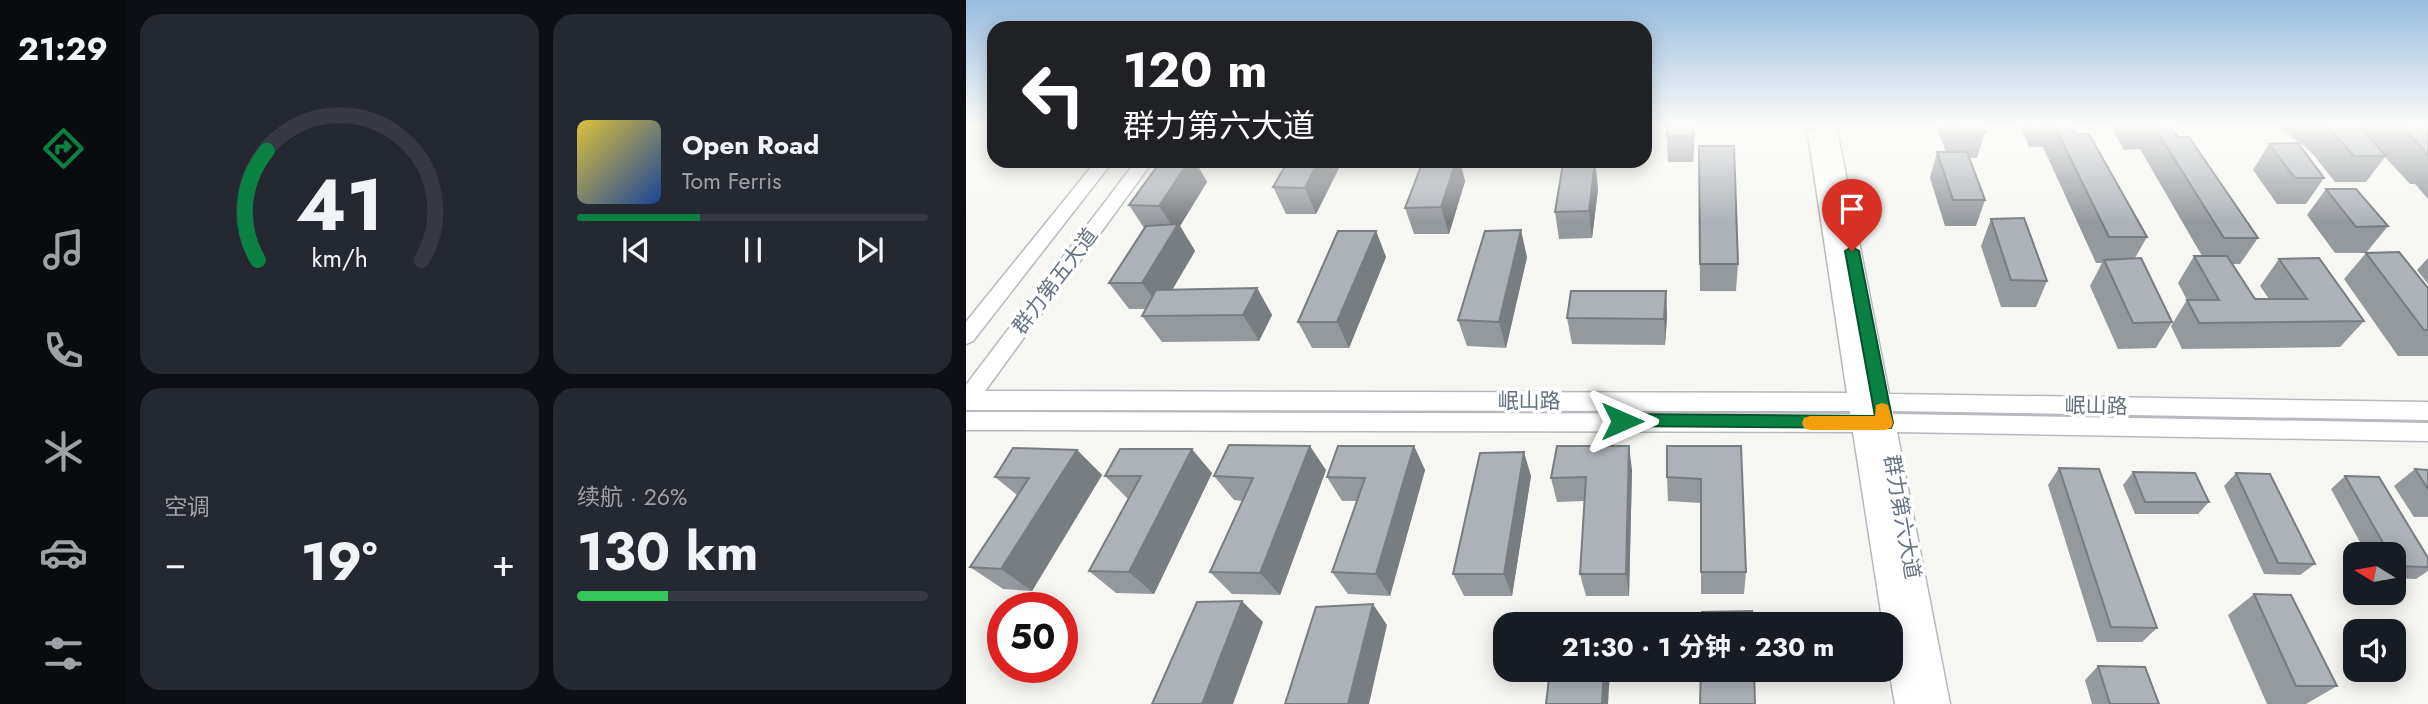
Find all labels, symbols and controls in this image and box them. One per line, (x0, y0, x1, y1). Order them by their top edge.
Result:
text: 21:29 (18, 26, 108, 72)
text: 120 m (1123, 35, 1267, 105)
icon: left (1008, 49, 1099, 140)
text: 群力第六大道 (1123, 103, 1315, 149)
icon: directions (39, 124, 88, 173)
text: Open Road (682, 126, 819, 164)
text: 41 (296, 153, 383, 258)
text: Tom Ferris (682, 164, 781, 198)
pin (1822, 179, 1882, 251)
icon: arrive (1833, 190, 1871, 228)
street label: 群力第五大道 (1005, 222, 1105, 340)
icon: music (39, 225, 88, 274)
icon: previous (617, 231, 655, 269)
icon: pause (734, 231, 772, 269)
icon: next (851, 231, 889, 269)
text: km/h (311, 240, 368, 276)
icon: phone (39, 326, 88, 375)
position arrow (1585, 384, 1659, 458)
street label: 岷山路 (1498, 386, 1561, 416)
street label: 岷山路 (2064, 390, 2128, 422)
icon: climate (39, 427, 88, 476)
street label: 群力第六大道 (1876, 452, 1928, 582)
text: 续航 · 26% (577, 480, 687, 514)
text: 空调 (164, 490, 210, 524)
text: 130 km (577, 514, 758, 590)
text: 19° (301, 524, 377, 600)
icon: car (39, 528, 88, 577)
text: − (164, 535, 186, 590)
text: + (492, 535, 515, 590)
north arrow (2343, 542, 2406, 606)
map controls (2343, 542, 2406, 682)
speed limit sign: 50 (987, 592, 1078, 683)
button: sound (2343, 619, 2406, 682)
text: 21:30 · 1 分钟 · 230 m (1562, 628, 1834, 666)
icon: filters (39, 629, 88, 678)

